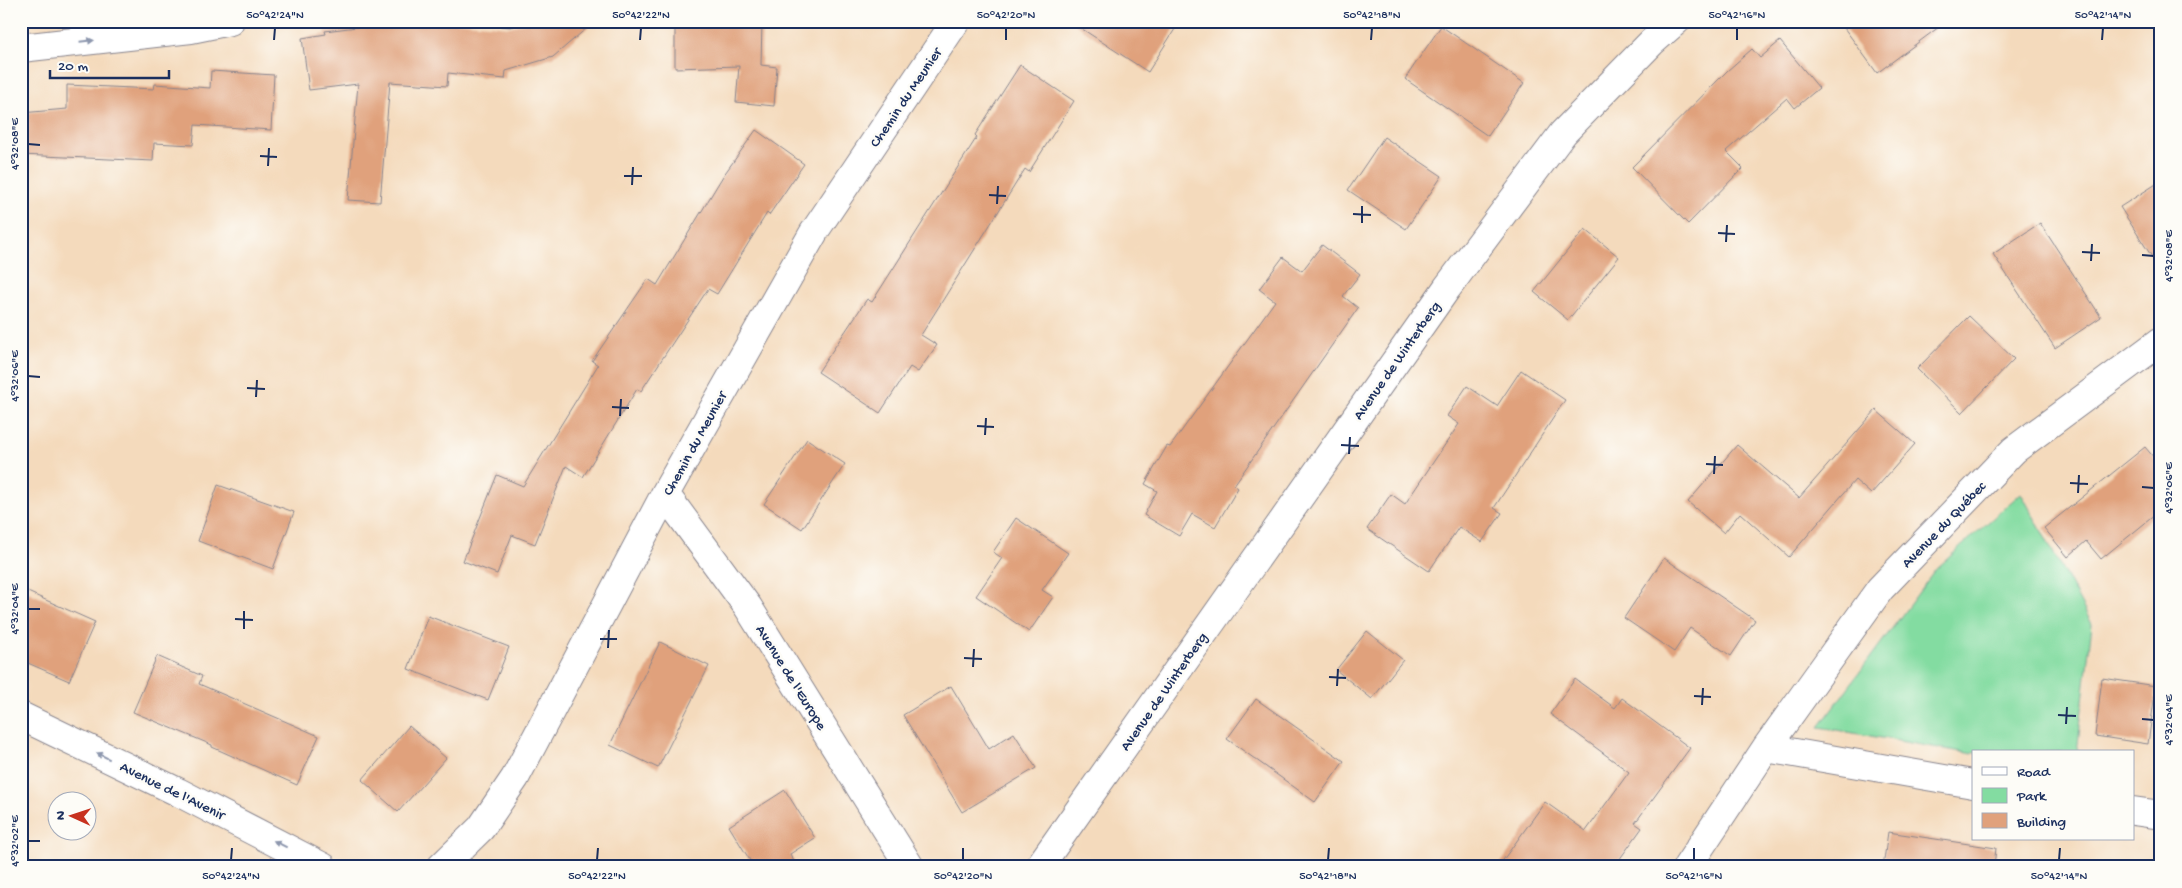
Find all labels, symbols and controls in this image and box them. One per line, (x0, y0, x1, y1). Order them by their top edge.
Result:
text: 50°42'24"N (246, 9, 304, 23)
text: 50°42'22"N (612, 9, 670, 23)
text: 50°42'20"N (977, 9, 1035, 23)
text: 50°42'18"N (1343, 9, 1401, 23)
text: 50°42'16"N (1709, 9, 1766, 23)
text: 50°42'14"N (2075, 9, 2131, 23)
one-way arrow (79, 37, 95, 45)
street label: Chemin du Meunier (867, 43, 948, 151)
scale bar (50, 48, 169, 80)
text: 20 m (58, 58, 88, 76)
text: 4°32'08"E (9, 117, 23, 170)
text: 4°32'08"E (2163, 229, 2177, 282)
street label: Avenue de Winterberg (1350, 298, 1445, 424)
text: 4°32'06"E (9, 350, 23, 402)
street label: Chemin du Meunier (660, 387, 733, 499)
text: 4°32'06"E (2163, 462, 2177, 514)
street label: Avenue du Québec (1898, 478, 1991, 573)
text: 4°32'04"E (9, 583, 23, 635)
street label: Avenue de l'Europe (751, 622, 830, 734)
street label: Avenue de Winterberg (1117, 629, 1212, 755)
text: 4°32'04"E (2163, 694, 2177, 746)
legend (1972, 750, 2134, 840)
one-way arrow (96, 751, 110, 759)
street label: Avenue de l'Avenir (117, 759, 229, 826)
text: Road (2017, 764, 2051, 782)
text: Park (2016, 788, 2047, 806)
north arrow (48, 790, 98, 840)
text: N (53, 810, 70, 820)
text: Building (2016, 814, 2066, 832)
text: 4°32'02"E (9, 815, 23, 867)
one-way arrow (272, 840, 287, 848)
text: 50°42'24"N (202, 870, 260, 884)
text: 50°42'22"N (568, 870, 626, 884)
text: 50°42'20"N (934, 870, 992, 884)
text: 50°42'18"N (1299, 870, 1357, 884)
text: 50°42'16"N (1666, 870, 1723, 884)
text: 50°42'14"N (2031, 870, 2087, 884)

